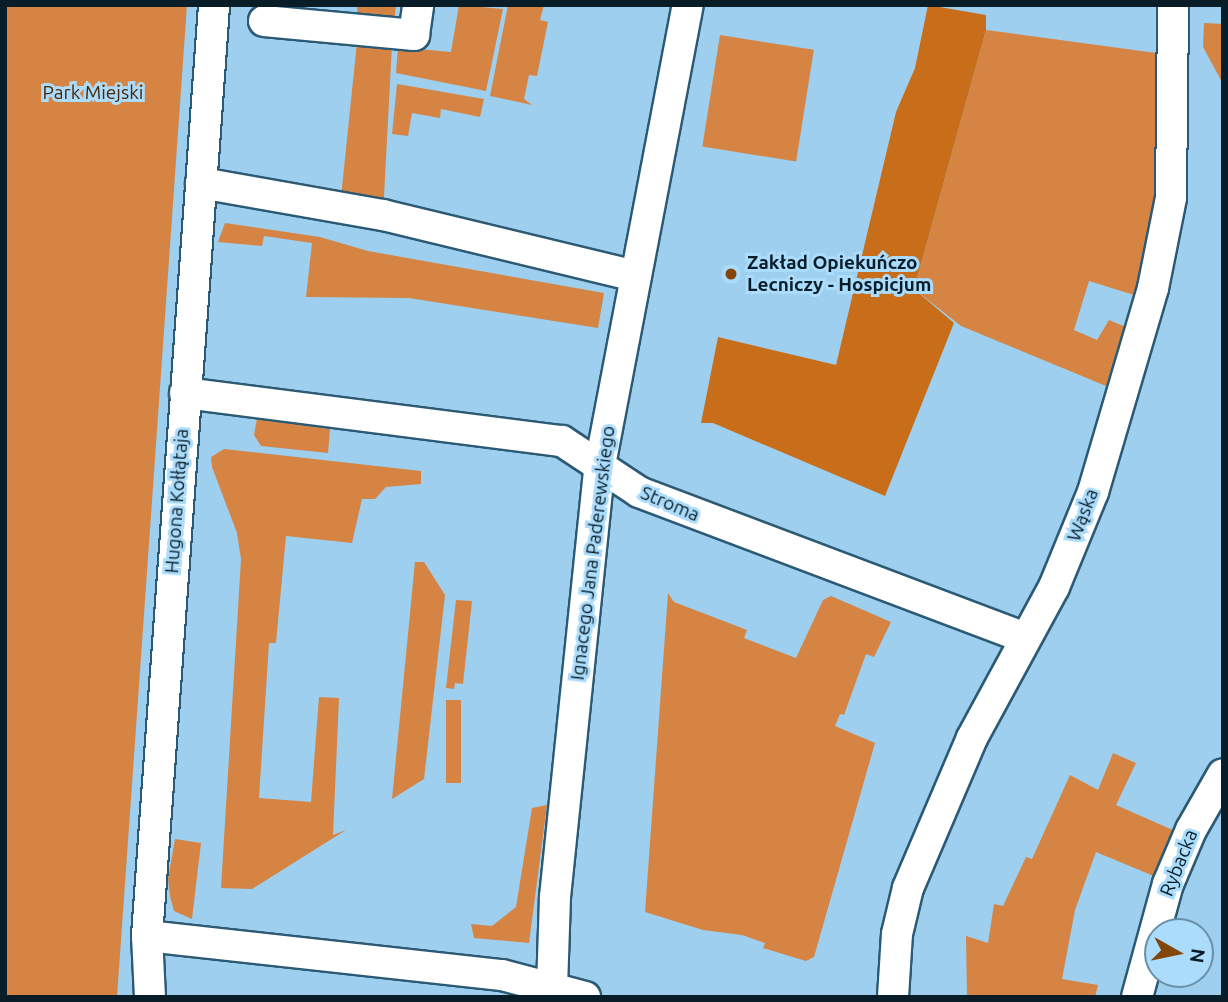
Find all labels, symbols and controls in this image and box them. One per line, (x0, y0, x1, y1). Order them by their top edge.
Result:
park label: Park Miejski (43, 82, 143, 104)
place label: Zakład Opiekuńczo Lecniczy - Hospicjum (747, 252, 931, 296)
marker: Zakład Opiekuńczo Lecniczy - Hospicjum (721, 264, 741, 284)
street label: Ignacego Jana Paderewskiego (566, 425, 620, 681)
street label: Hugona Kołłątaja (161, 428, 193, 574)
street label: Stroma (637, 481, 703, 527)
street label: Wąska (1063, 485, 1103, 545)
street label: Rybacka (1155, 826, 1203, 900)
north arrow (1144, 918, 1214, 988)
text: N (1186, 947, 1210, 965)

